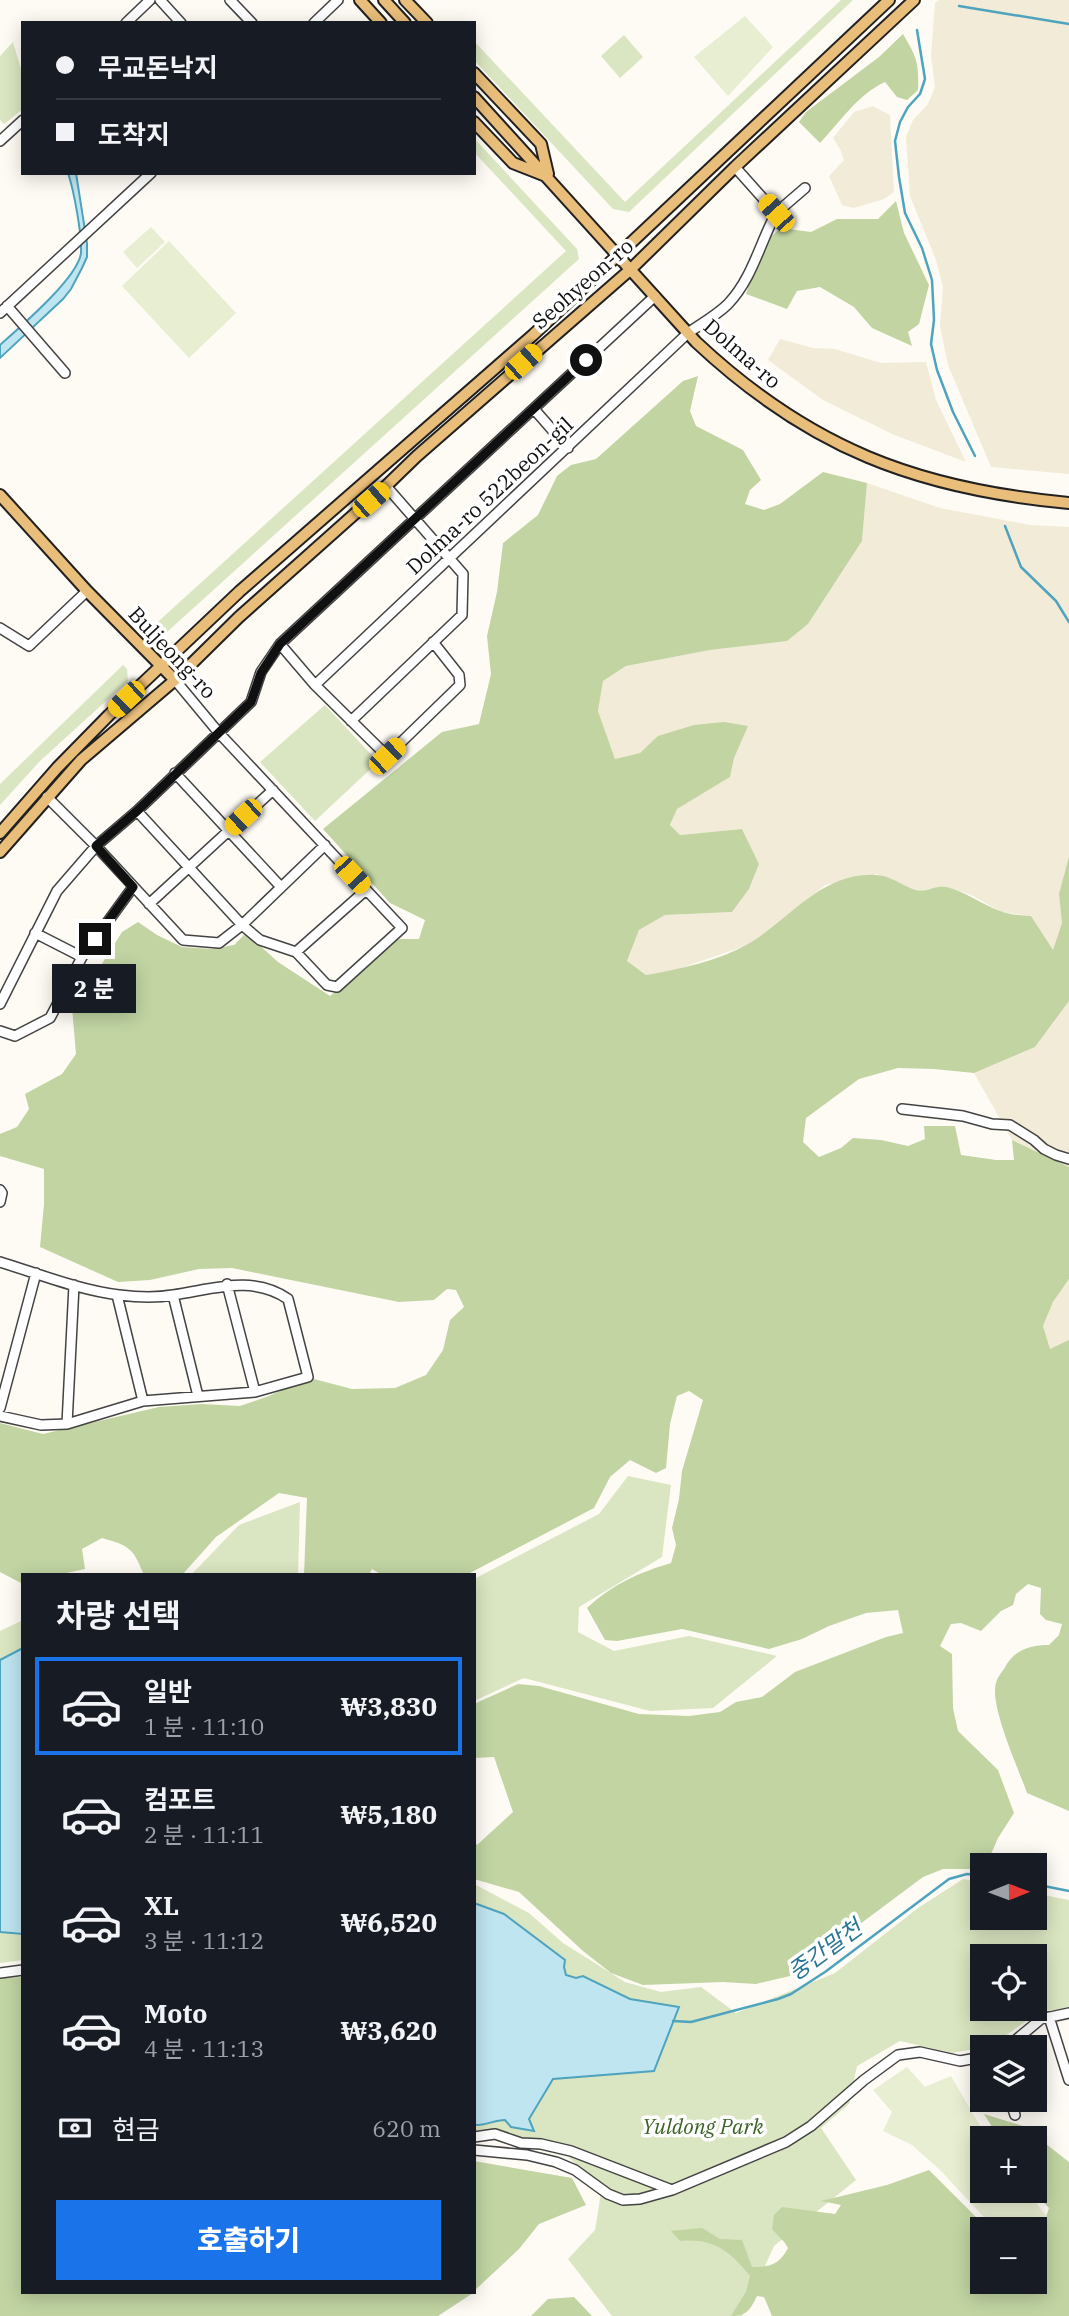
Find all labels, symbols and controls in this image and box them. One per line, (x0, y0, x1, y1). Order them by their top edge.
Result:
text: 무교돈낙지 (98, 50, 218, 84)
text: 도착지 (98, 117, 170, 151)
car (755, 190, 798, 236)
street label: Seohyeon-ro (526, 232, 639, 335)
street label: Dolma-ro (698, 312, 787, 395)
car (501, 340, 546, 384)
route start (570, 344, 602, 376)
street label: Dolma-ro 522beon-gil (400, 410, 579, 580)
car (349, 478, 394, 522)
street label: Buljeong-ro (123, 600, 223, 705)
car (104, 677, 149, 721)
car (365, 734, 410, 778)
car (221, 795, 266, 839)
car (330, 852, 375, 898)
route end (79, 923, 111, 955)
callout: 2 분 (53, 964, 137, 1012)
text: 2 분 (74, 973, 114, 1003)
text: 차량 선택 (56, 1594, 181, 1636)
text: 일반 (144, 1674, 192, 1708)
icon: car (60, 1675, 123, 1738)
text: ₩3,830 (341, 1689, 437, 1723)
text: 1 분 · 11:10 (144, 1711, 264, 1741)
text: 컴포트 (144, 1782, 216, 1816)
icon: car (60, 1783, 123, 1846)
text: ₩5,180 (341, 1797, 437, 1831)
text: 2 분 · 11:11 (144, 1819, 264, 1849)
north arrow (970, 1853, 1046, 1930)
map controls (970, 1853, 1047, 2294)
text: XL (144, 1888, 179, 1922)
icon: car (60, 1891, 123, 1954)
text: ₩6,520 (341, 1905, 437, 1939)
water label: 중간말천 (781, 1911, 870, 1986)
text: 3 분 · 11:12 (144, 1925, 264, 1955)
button: locate (970, 1944, 1047, 2021)
text: Moto (144, 1996, 207, 2030)
icon: car (60, 1999, 123, 2062)
text: ₩3,620 (341, 2013, 437, 2047)
text: 4 분 · 11:13 (144, 2033, 264, 2063)
button: layers (970, 2035, 1047, 2112)
icon: cash (56, 2109, 94, 2147)
text: 현금 (112, 2112, 160, 2146)
park label: Yuldong Park (642, 2112, 765, 2140)
text: 620 m (372, 2113, 441, 2143)
button: + (970, 2126, 1047, 2203)
button: 호출하기 (56, 2200, 441, 2280)
button: − (970, 2217, 1047, 2294)

